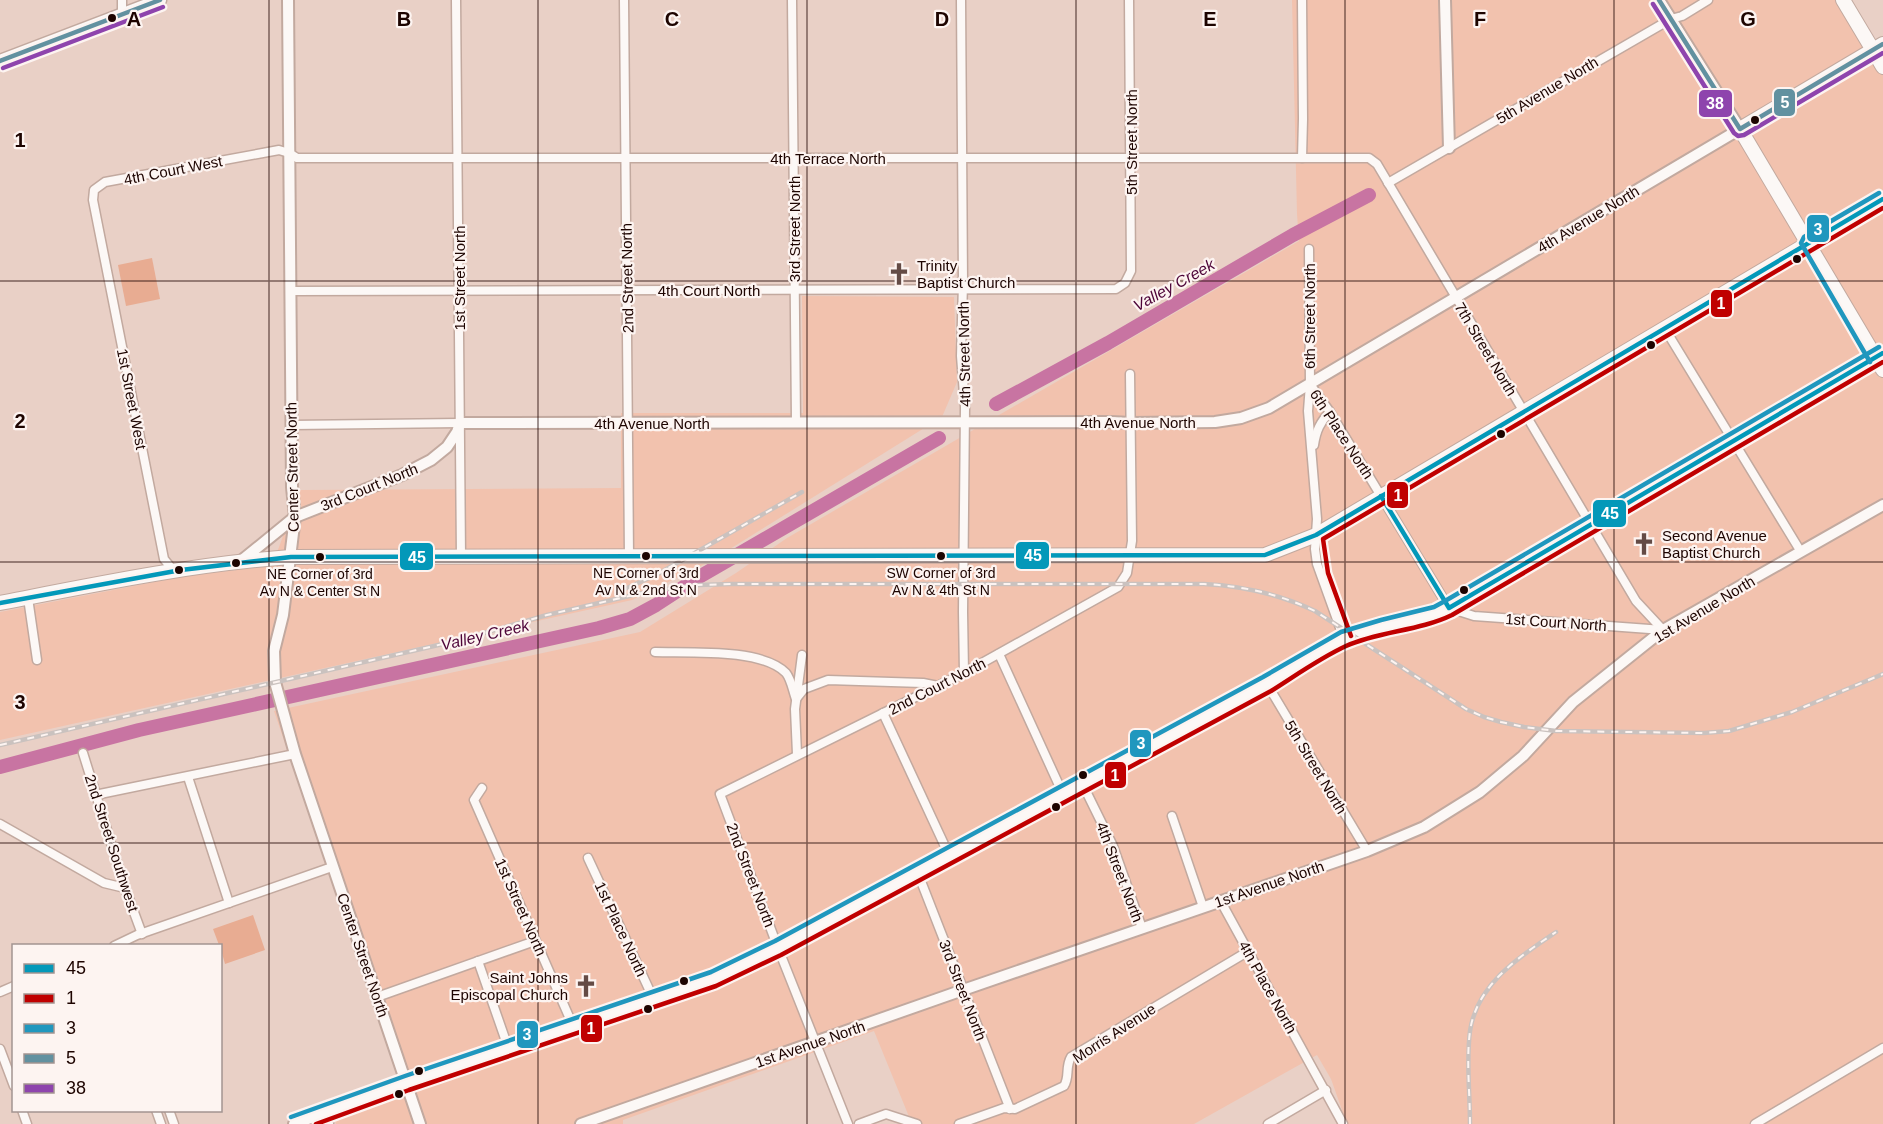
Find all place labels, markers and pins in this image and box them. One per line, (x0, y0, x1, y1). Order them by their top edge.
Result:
unlabelled marker (106, 12, 118, 24)
unlabelled marker (1749, 114, 1761, 126)
unlabelled marker (1791, 253, 1803, 265)
place label: Trinity Baptist Church (917, 257, 1015, 291)
church icon: Trinity Baptist Church (886, 261, 912, 287)
unlabelled marker (1645, 339, 1657, 351)
unlabelled marker (1495, 428, 1507, 440)
place label: Second Avenue Baptist Church (1662, 527, 1767, 561)
church icon: Second Avenue Baptist Church (1631, 531, 1657, 557)
marker: NE Corner of 3rd Av N & 2nd St N (640, 550, 652, 562)
marker: SW Corner of 3rd Av N & 4th St N (935, 550, 947, 562)
marker: NE Corner of 3rd Av N & Center St N (314, 551, 326, 563)
unlabelled marker (230, 557, 242, 569)
unlabelled marker (173, 564, 185, 576)
place label: NE Corner of 3rd Av N & 2nd St N (593, 565, 699, 598)
place label: SW Corner of 3rd Av N & 4th St N (887, 565, 995, 598)
place label: NE Corner of 3rd Av N & Center St N (260, 566, 380, 599)
unlabelled marker (1458, 584, 1470, 596)
unlabelled marker (1077, 769, 1089, 781)
unlabelled marker (1050, 801, 1062, 813)
place label: Saint Johns Episcopal Church (450, 969, 568, 1003)
church icon: Saint Johns Episcopal Church (573, 973, 599, 999)
unlabelled marker (678, 975, 690, 987)
unlabelled marker (642, 1003, 654, 1015)
unlabelled marker (413, 1065, 425, 1077)
unlabelled marker (393, 1088, 405, 1100)

